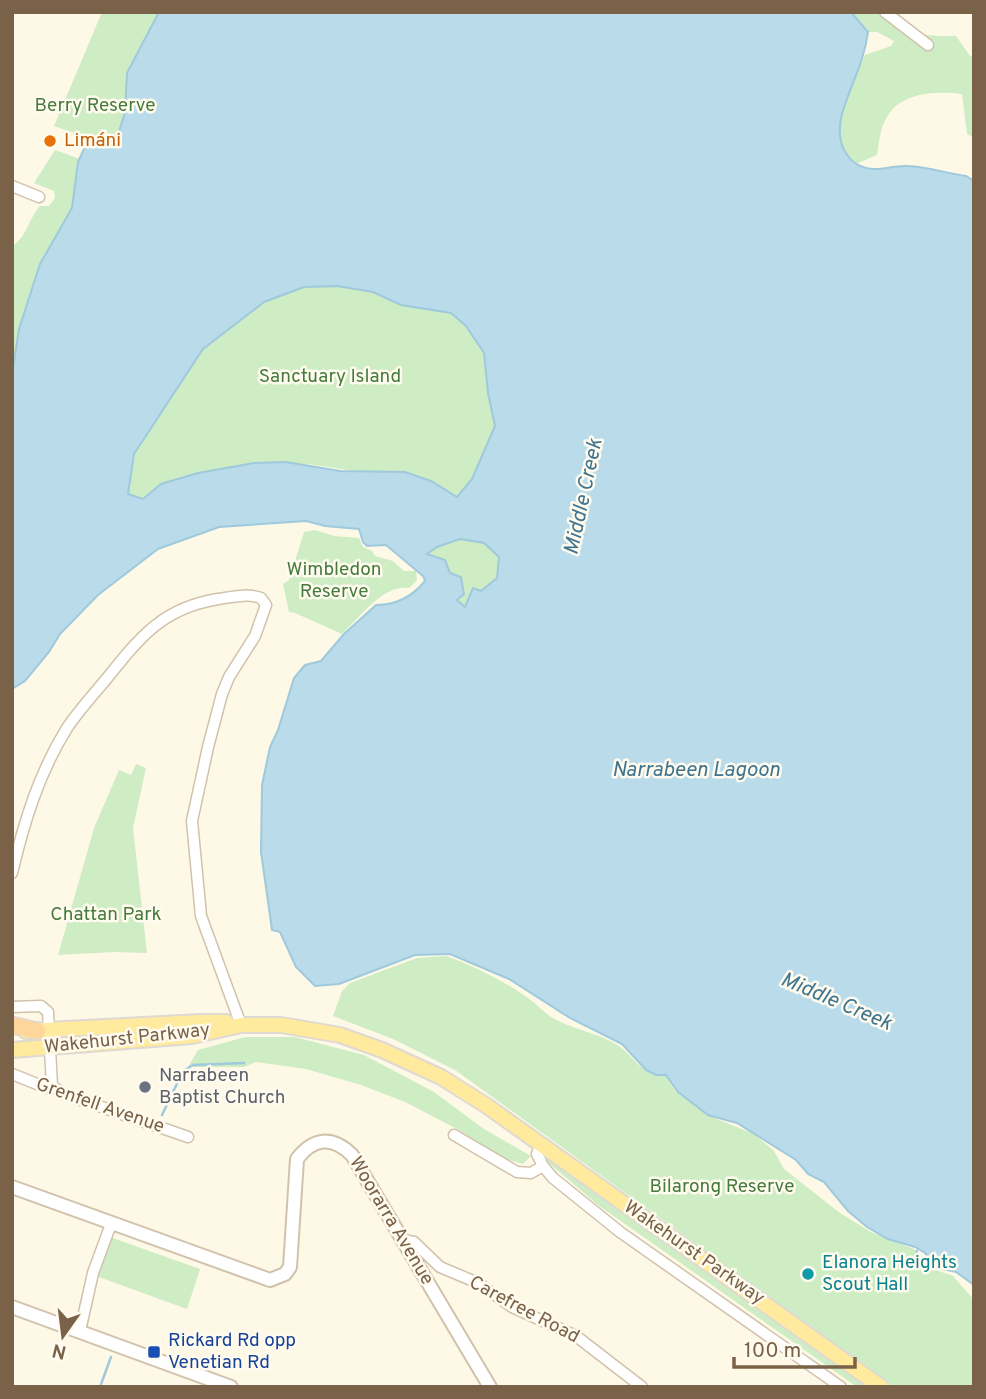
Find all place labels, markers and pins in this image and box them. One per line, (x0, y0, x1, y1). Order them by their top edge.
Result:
place label: Limáni (64, 129, 121, 153)
marker: Limáni (42, 133, 58, 149)
place label: Narrabeen Baptist Church (159, 1064, 285, 1110)
marker: Narrabeen Baptist Church (137, 1079, 153, 1095)
place label: Elanora Heights Scout Hall (822, 1251, 957, 1297)
marker: Elanora Heights Scout Hall (800, 1266, 816, 1282)
place label: Rickard Rd opp Venetian Rd (168, 1329, 296, 1375)
marker: Rickard Rd opp Venetian Rd (146, 1344, 162, 1360)

